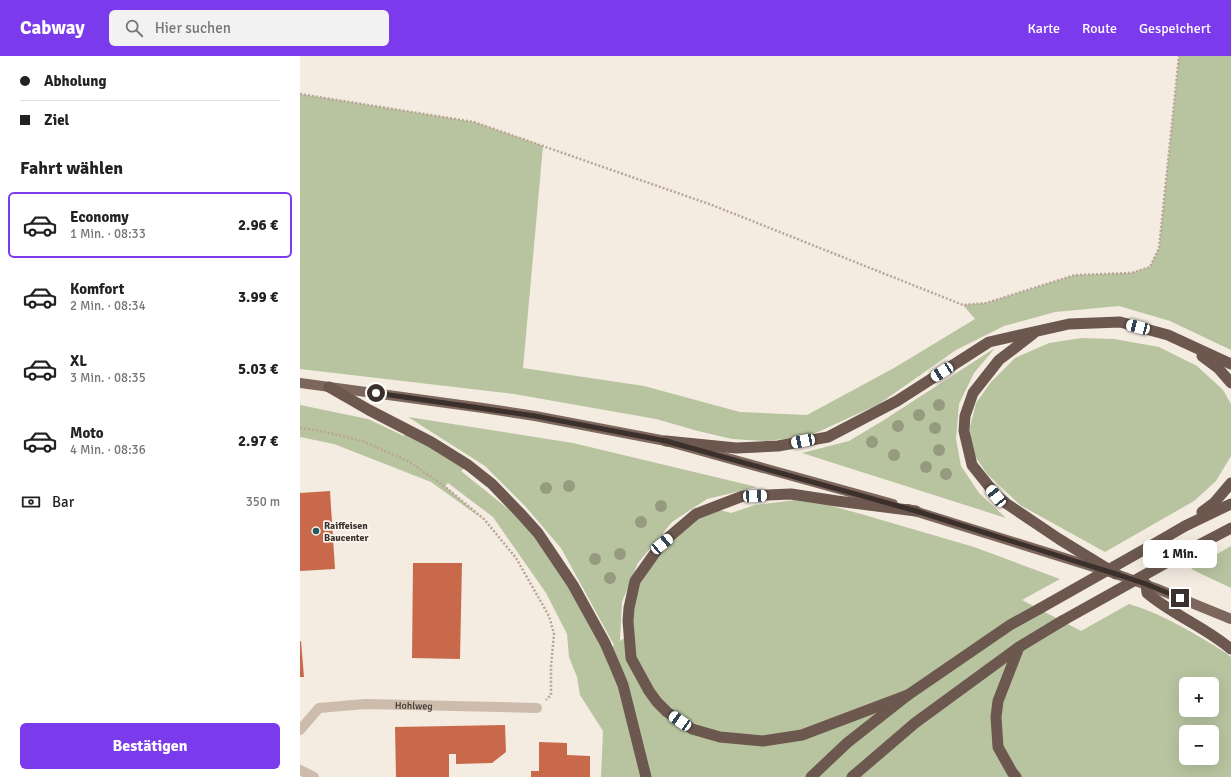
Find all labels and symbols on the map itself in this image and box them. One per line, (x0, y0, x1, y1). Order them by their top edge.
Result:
car (1125, 318, 1151, 336)
car (929, 360, 955, 384)
route start (367, 384, 385, 402)
car (790, 433, 816, 449)
car (984, 483, 1008, 509)
car (743, 489, 767, 503)
place label: Raiffeisen Baucenter (324, 520, 368, 544)
marker: Raiffeisen Baucenter (311, 526, 321, 536)
car (649, 532, 675, 556)
callout: 1 Min. (1143, 540, 1217, 568)
route end (1171, 589, 1189, 607)
street label: Hohlweg (395, 700, 433, 713)
car (667, 709, 693, 733)

